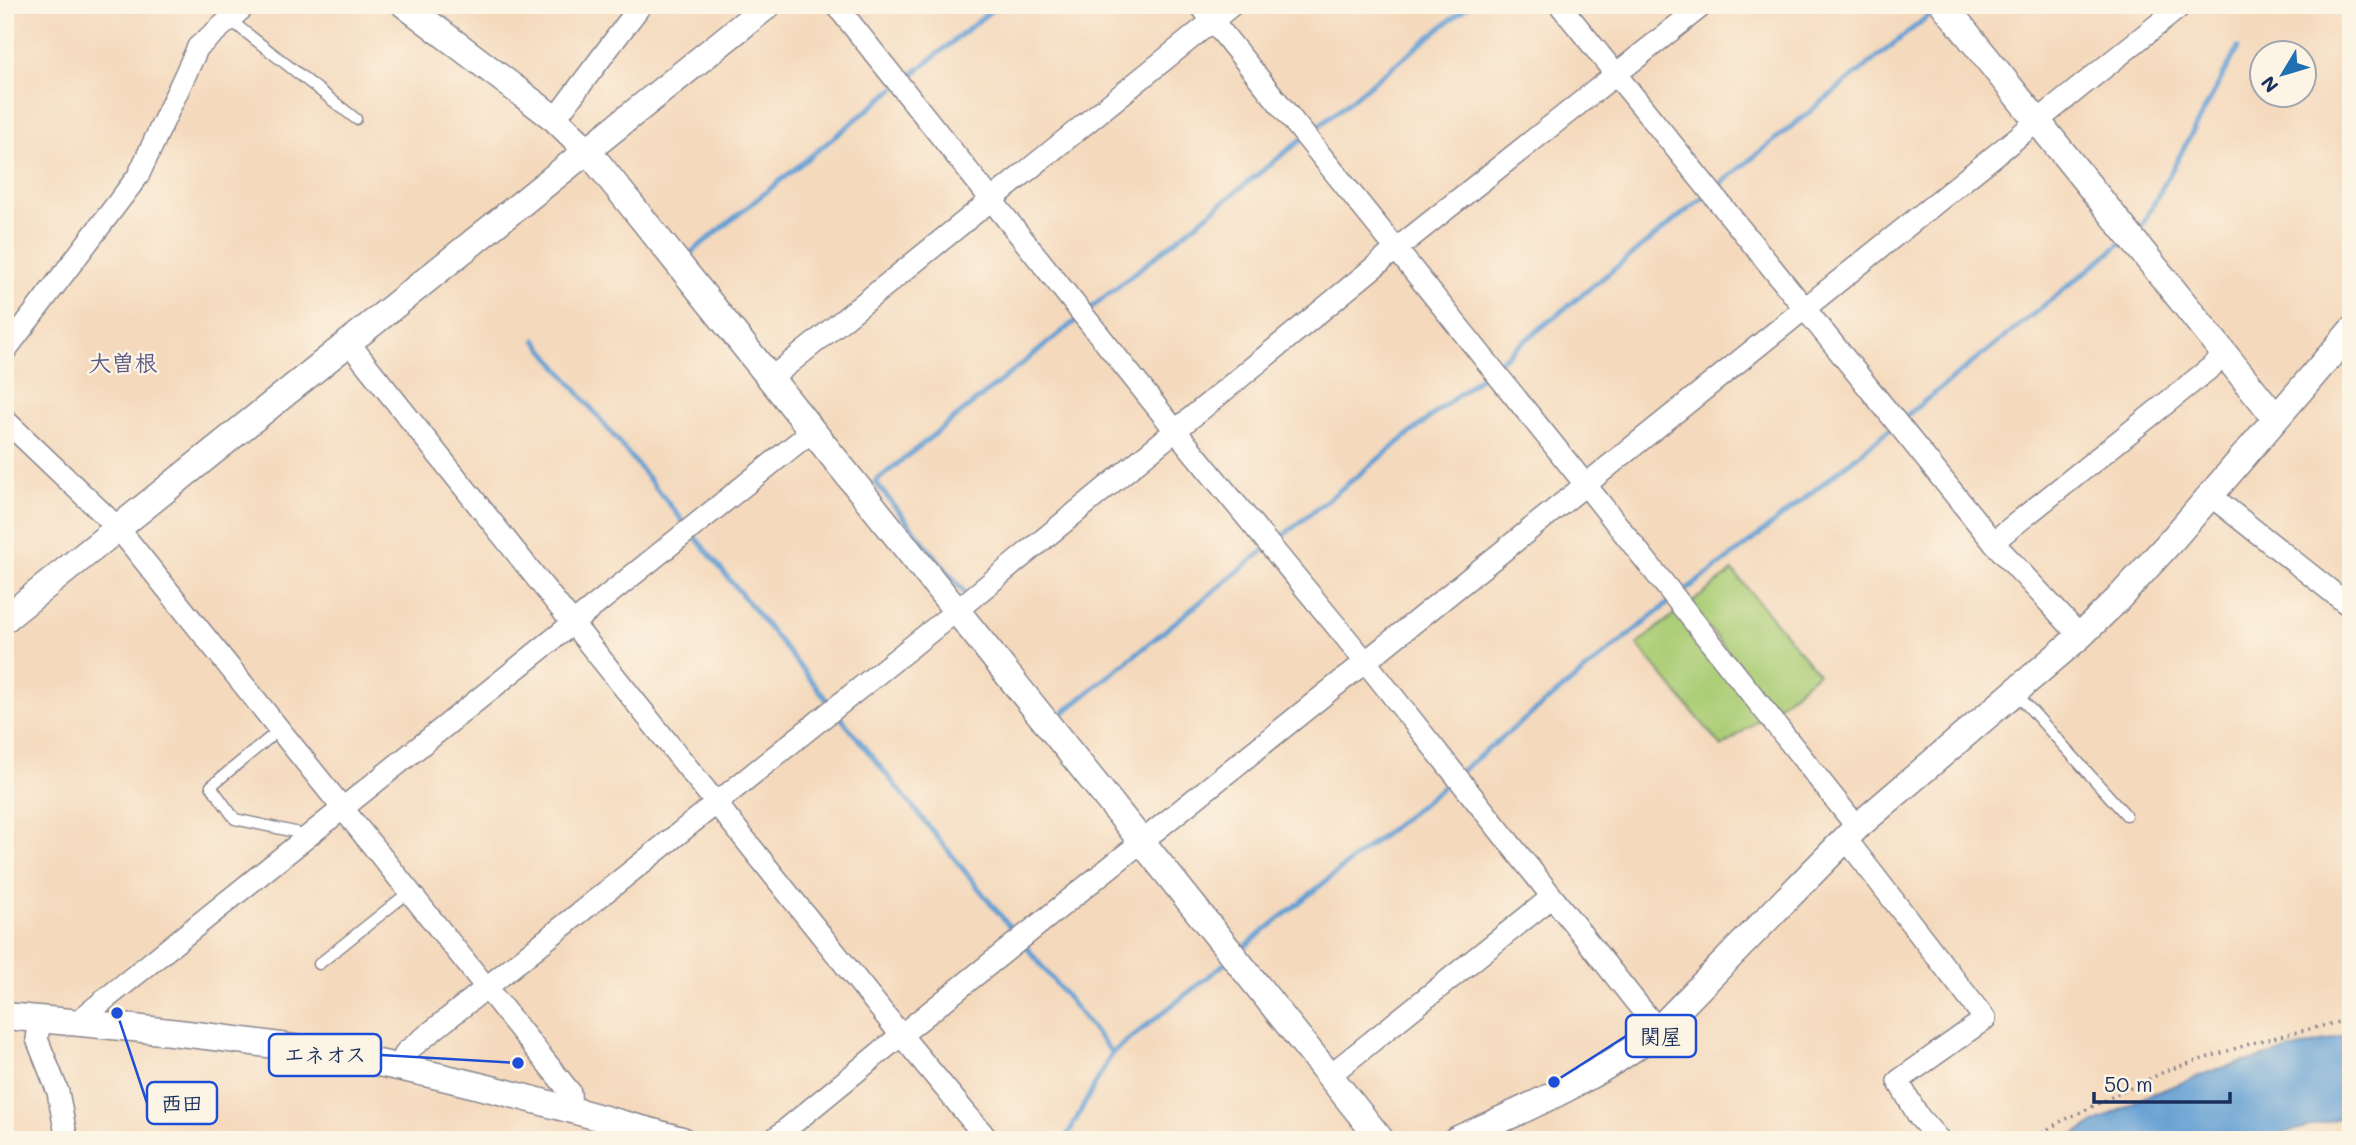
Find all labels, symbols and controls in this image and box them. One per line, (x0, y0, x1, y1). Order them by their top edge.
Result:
north arrow (2248, 38, 2318, 108)
text: N (2255, 71, 2283, 98)
district label: 大曽根 (89, 347, 158, 377)
callout: 関屋 (1626, 1015, 1696, 1057)
text: 関屋 (1640, 1022, 1682, 1049)
callout: エネオス (269, 1034, 381, 1076)
text: エネオス (284, 1040, 366, 1067)
scale bar (2094, 1061, 2230, 1105)
text: 50 m (2104, 1070, 2153, 1097)
callout: 西田 (147, 1082, 217, 1124)
text: 西田 (161, 1089, 203, 1116)

